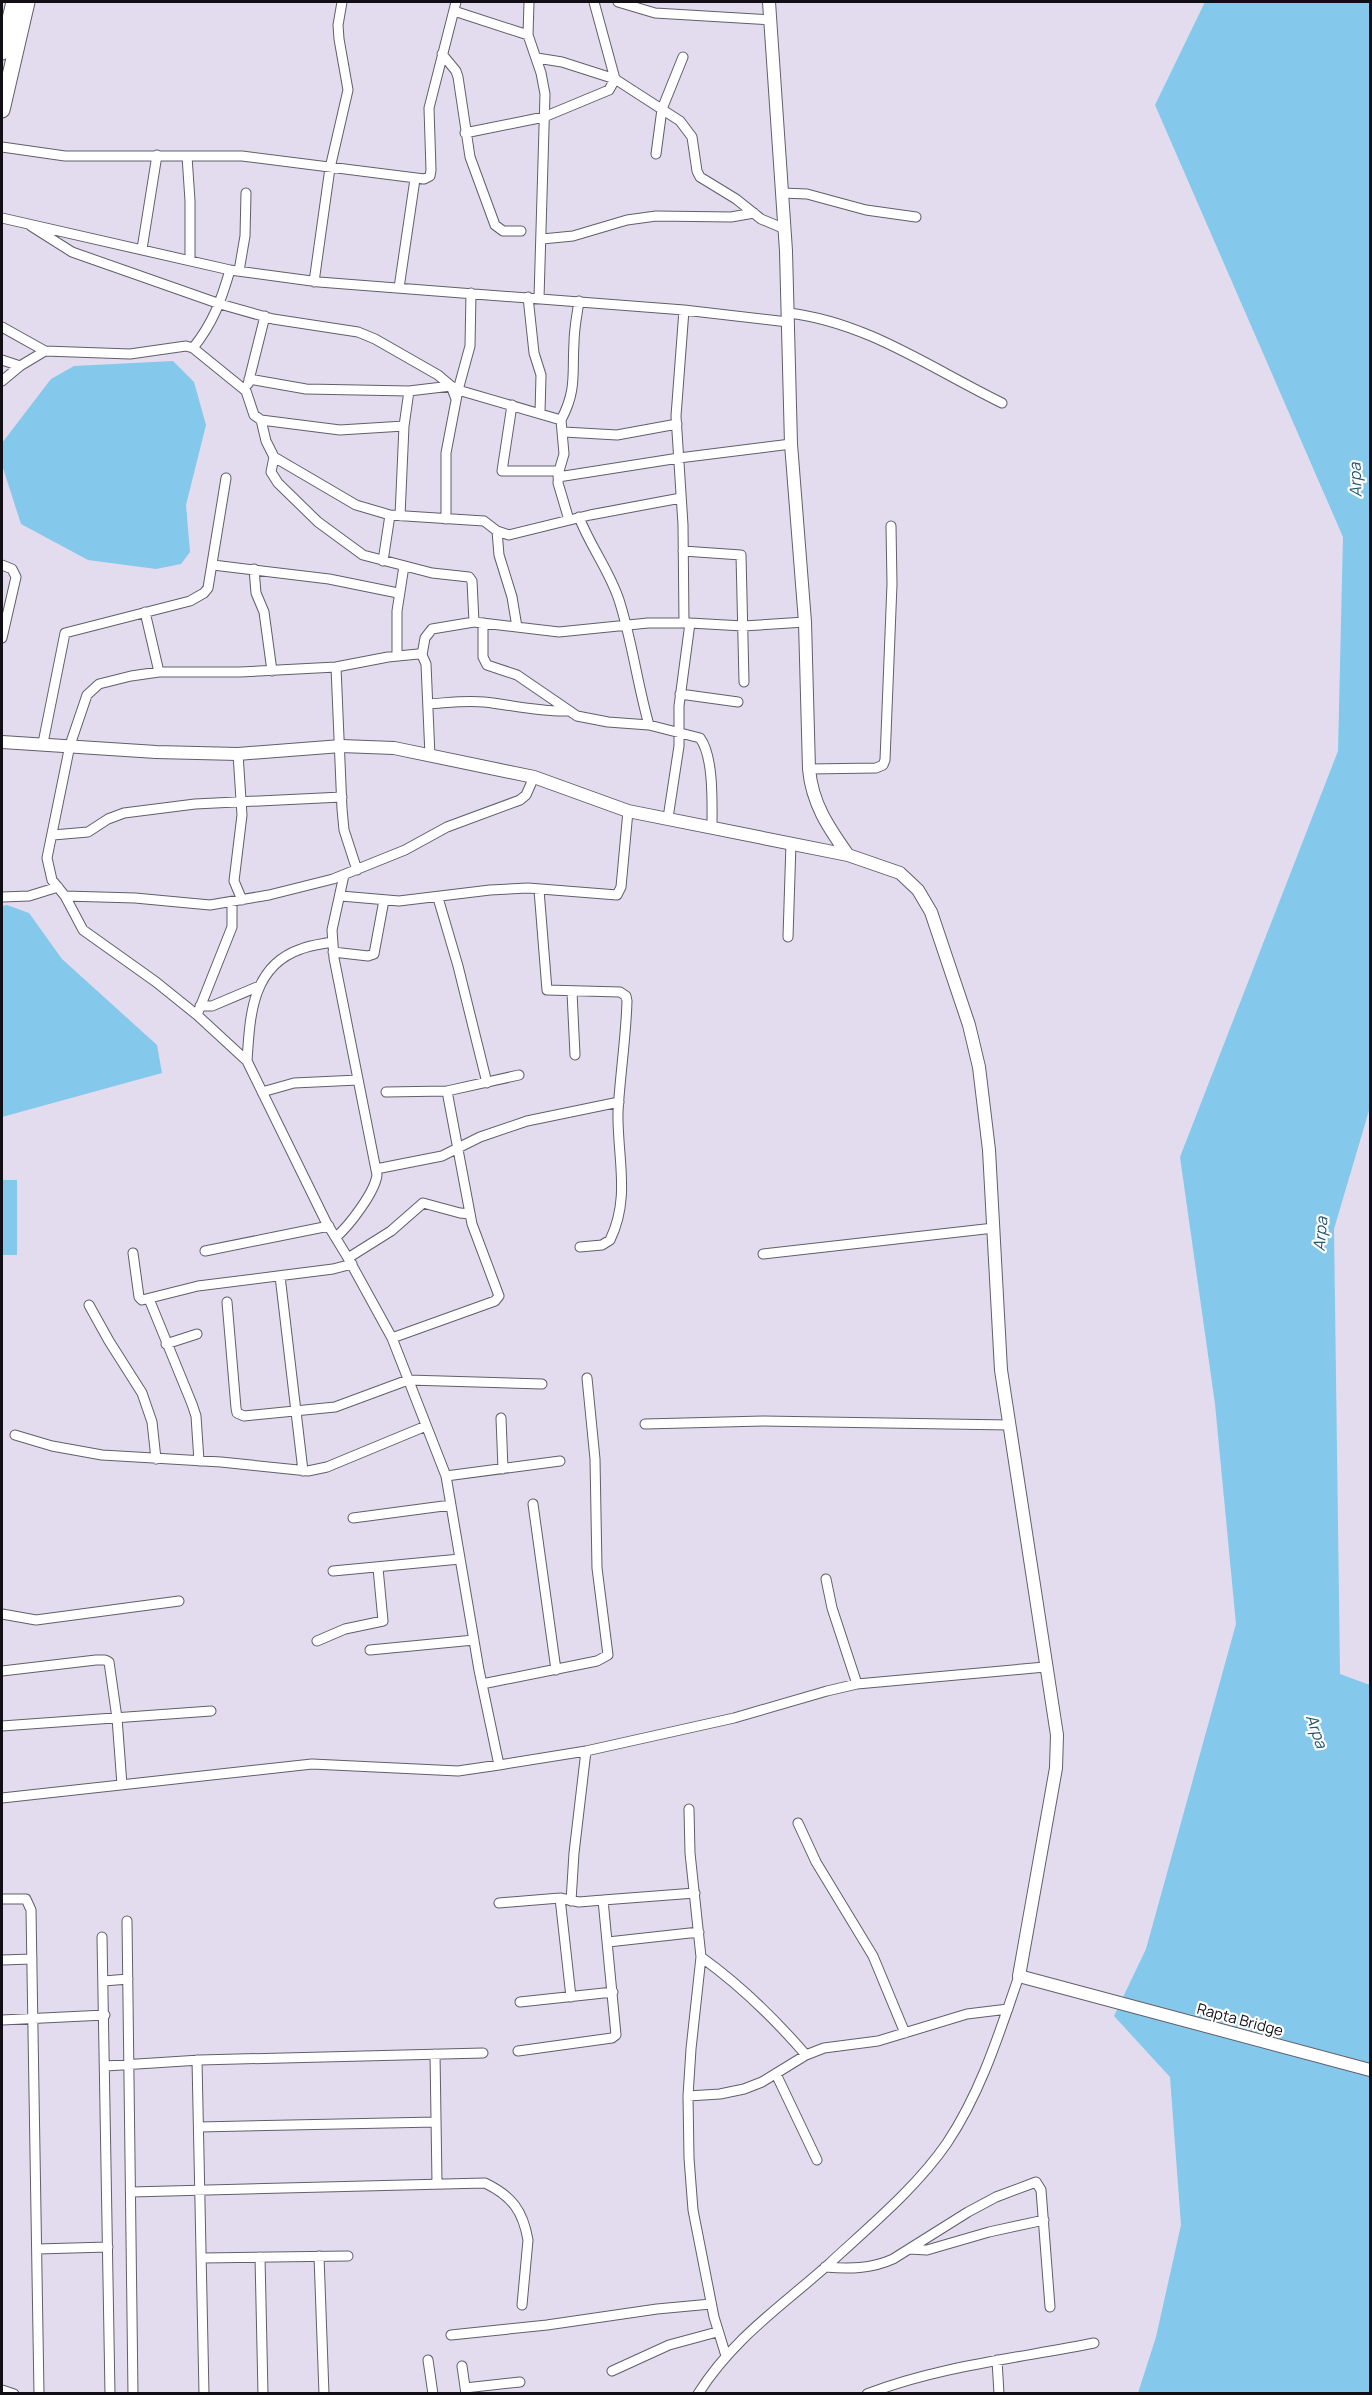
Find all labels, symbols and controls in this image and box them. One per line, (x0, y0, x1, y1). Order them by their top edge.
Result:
water label: Arpa (1343, 461, 1367, 498)
water label: Arpa (1308, 1215, 1333, 1252)
water label: Arpa (1301, 1711, 1333, 1752)
street label: Rapta Bridge (1195, 1998, 1286, 2041)

